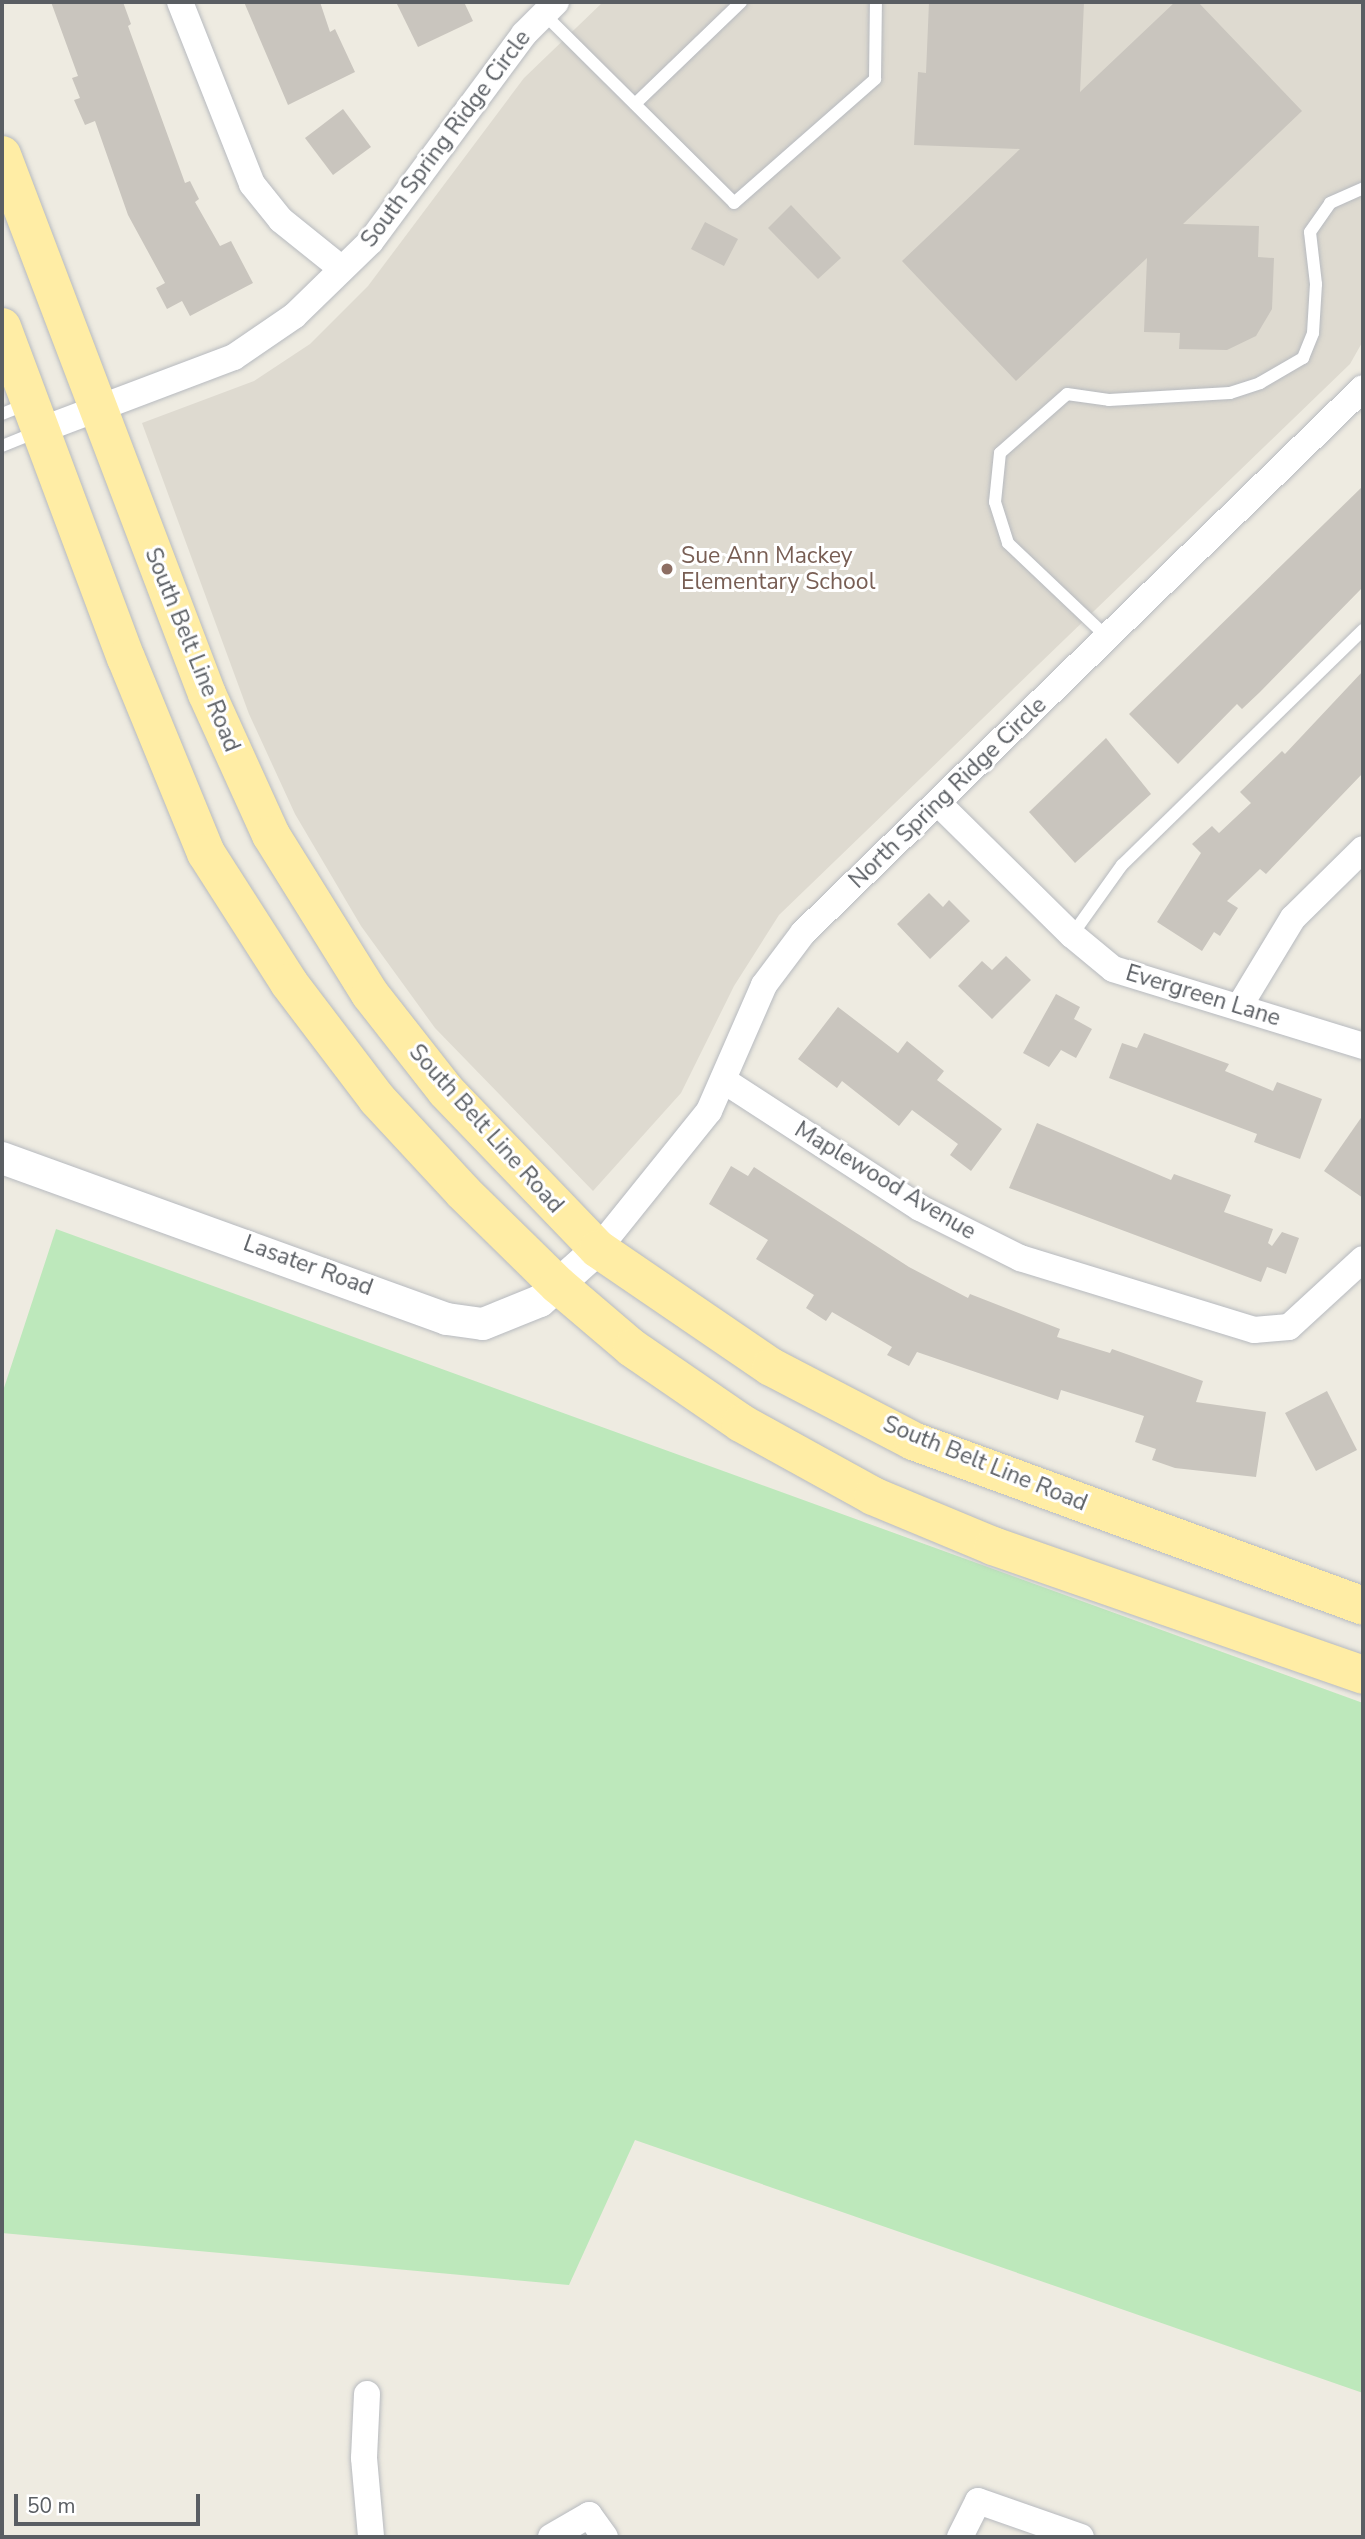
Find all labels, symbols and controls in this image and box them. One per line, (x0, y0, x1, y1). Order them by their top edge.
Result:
street label: South Spring Ridge Circle (355, 25, 537, 253)
place label: Sue Ann Mackey Elementary School (681, 542, 875, 596)
street label: South Belt Line Road (138, 544, 246, 756)
marker: Sue Ann Mackey Elementary School (659, 561, 675, 577)
street label: North Spring Ridge Circle (844, 692, 1052, 894)
street label: Evergreen Lane (1122, 959, 1284, 1033)
street label: South Belt Line Road (403, 1039, 569, 1219)
street label: Maplewood Avenue (789, 1116, 981, 1246)
street label: Lasater Road (239, 1230, 377, 1302)
street label: South Belt Line Road (879, 1410, 1091, 1518)
scale bar (18, 2480, 203, 2524)
text: 50 m (27, 2492, 76, 2520)

